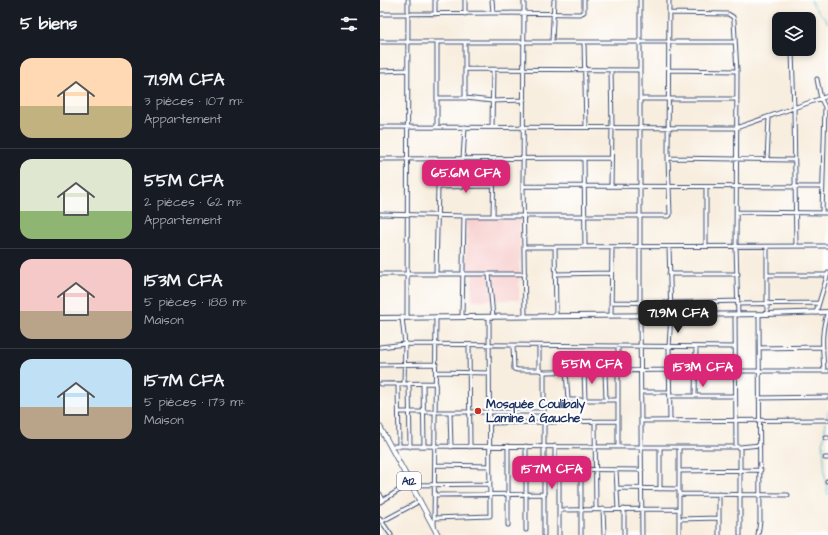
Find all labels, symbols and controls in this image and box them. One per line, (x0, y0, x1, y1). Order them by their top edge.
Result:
text: 5 biens (20, 12, 77, 36)
map controls (772, 12, 816, 56)
button: layers (772, 12, 816, 56)
icon: filters (338, 13, 360, 35)
text: 71.9M CFA (144, 68, 224, 92)
icon: home (52, 74, 100, 122)
text: 3 pièces · 107 m² (144, 92, 244, 110)
text: Appartement (144, 110, 222, 128)
pin: 65.6M CFA (420, 160, 512, 194)
text: 65.6M CFA (431, 164, 501, 182)
text: 55M CFA (144, 169, 224, 193)
icon: home (52, 175, 100, 223)
text: 2 pièces · 62 m² (144, 193, 243, 211)
text: Appartement (144, 211, 222, 229)
text: 153M CFA (144, 269, 222, 293)
icon: home (52, 275, 100, 323)
text: 5 pièces · 188 m² (144, 293, 247, 311)
pin: 71.9M CFA (632, 300, 724, 334)
text: 71.9M CFA (647, 304, 709, 322)
text: Maison (144, 311, 184, 329)
pin: 55M CFA (555, 351, 629, 385)
pin: 153M CFA (662, 354, 744, 388)
text: 55M CFA (562, 355, 622, 373)
text: 153M CFA (673, 358, 733, 376)
text: 157M CFA (144, 369, 224, 393)
icon: home (52, 375, 100, 423)
text: 5 pièces · 173 m² (144, 393, 245, 411)
place label: Mosquée Coulibaly Lamine à Gauche (486, 396, 586, 427)
marker: Mosquée Coulibaly Lamine à Gauche (473, 406, 483, 416)
text: Maison (144, 411, 184, 429)
pin: 157M CFA (511, 456, 593, 490)
text: 157M CFA (521, 460, 583, 478)
road number: A12 (397, 472, 421, 490)

